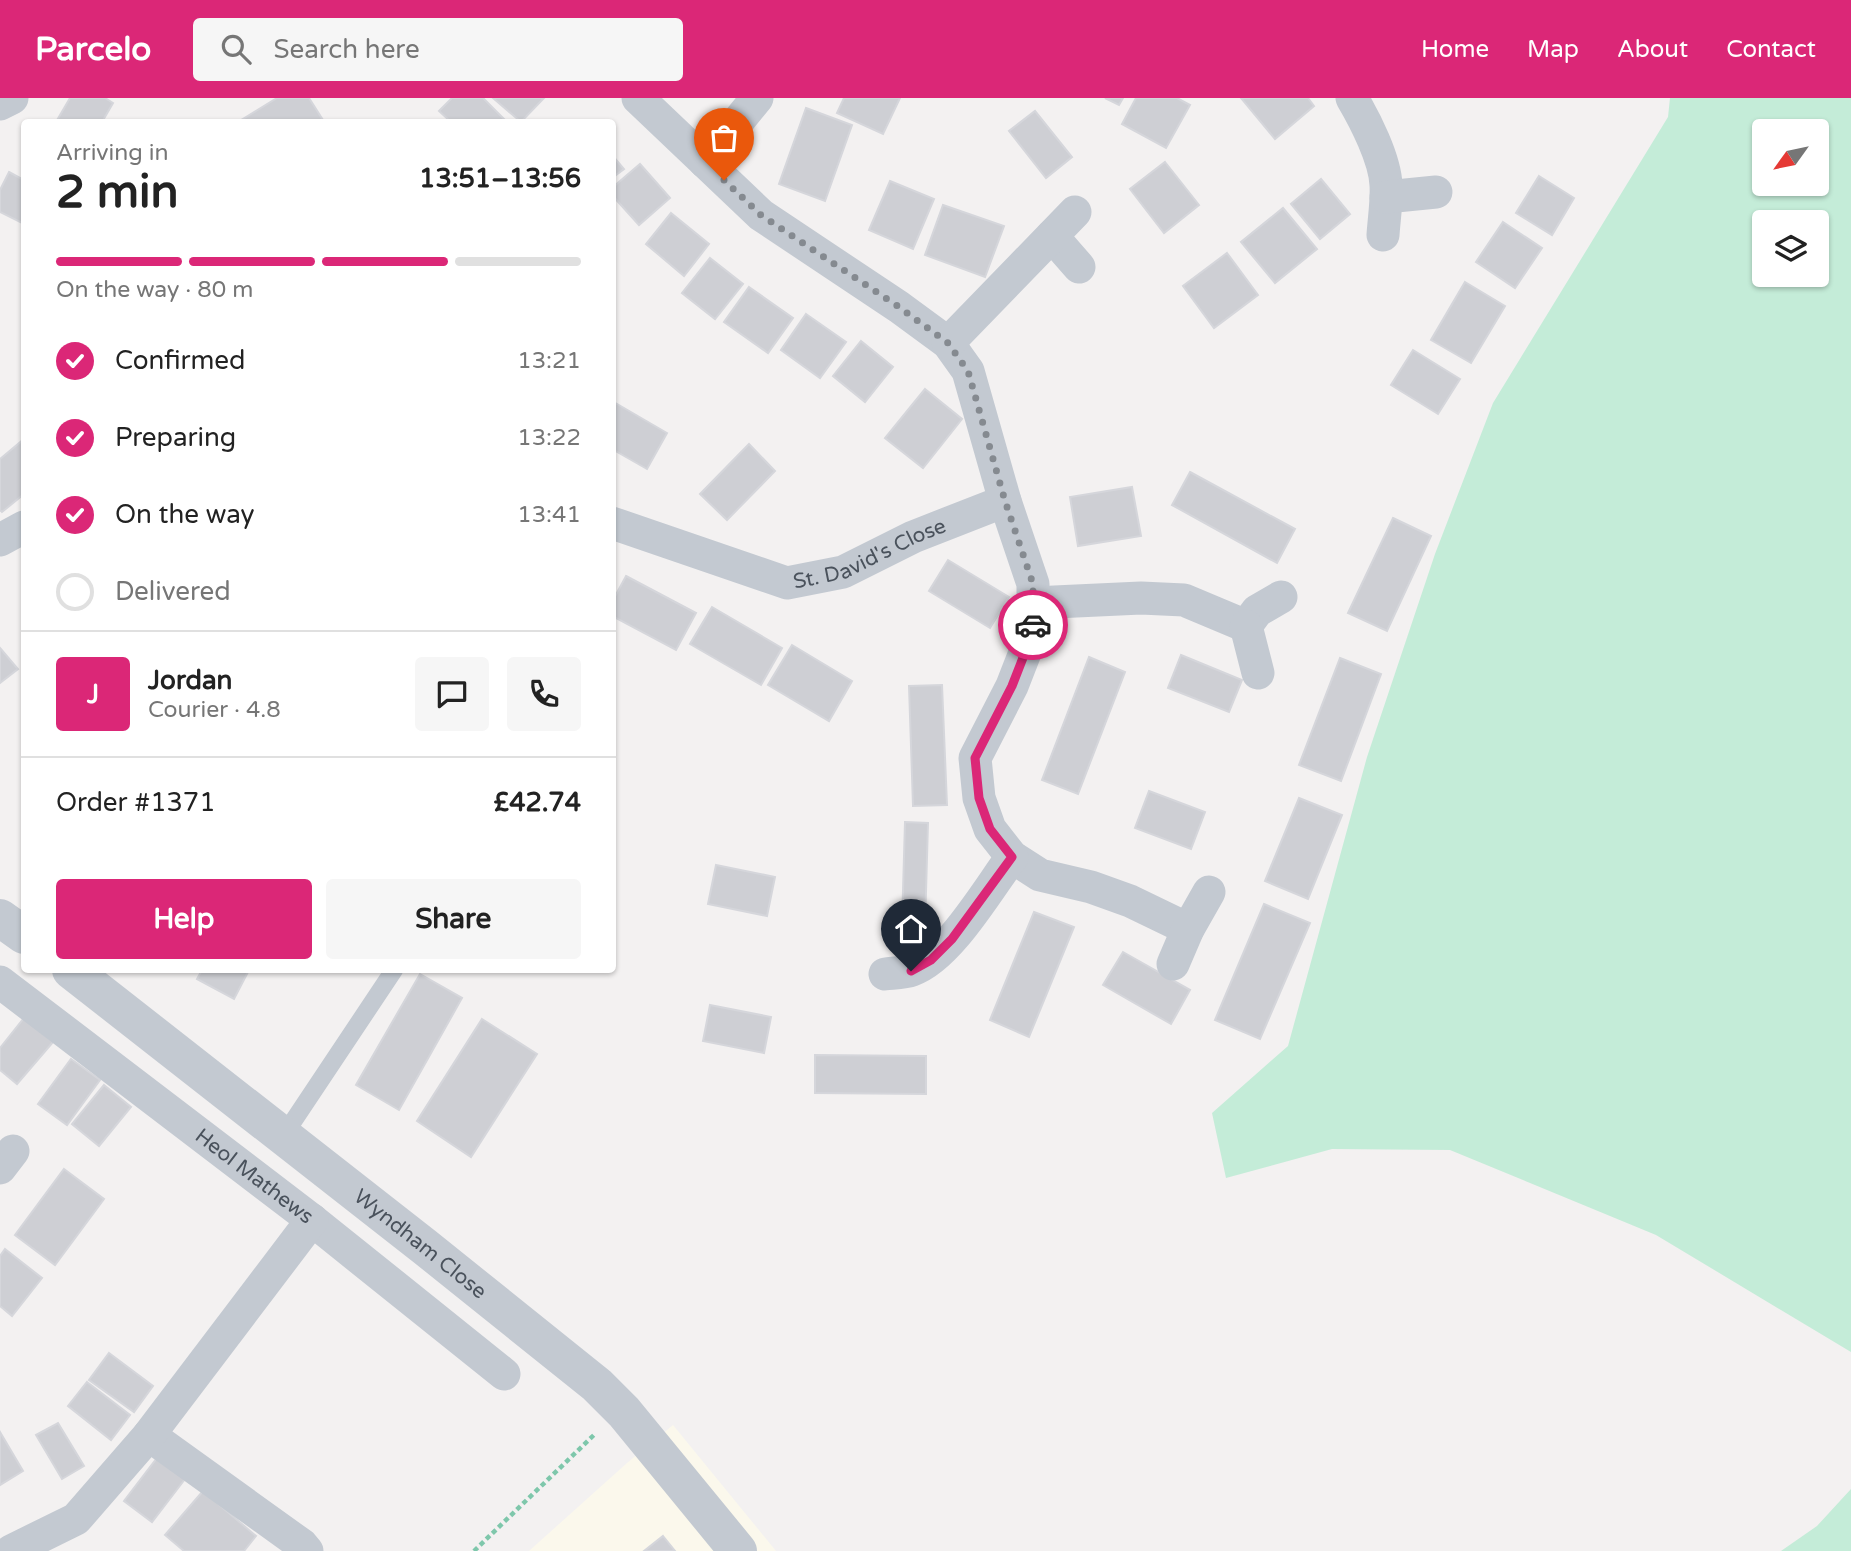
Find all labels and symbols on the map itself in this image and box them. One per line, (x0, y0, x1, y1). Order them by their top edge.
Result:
pin (694, 108, 754, 180)
north arrow (1752, 119, 1829, 196)
street label: St. David's Close (791, 513, 950, 594)
courier (998, 590, 1068, 660)
pin (881, 899, 941, 971)
street label: Heol Mathews (190, 1123, 319, 1229)
street label: Wyndham Close (349, 1184, 492, 1304)

